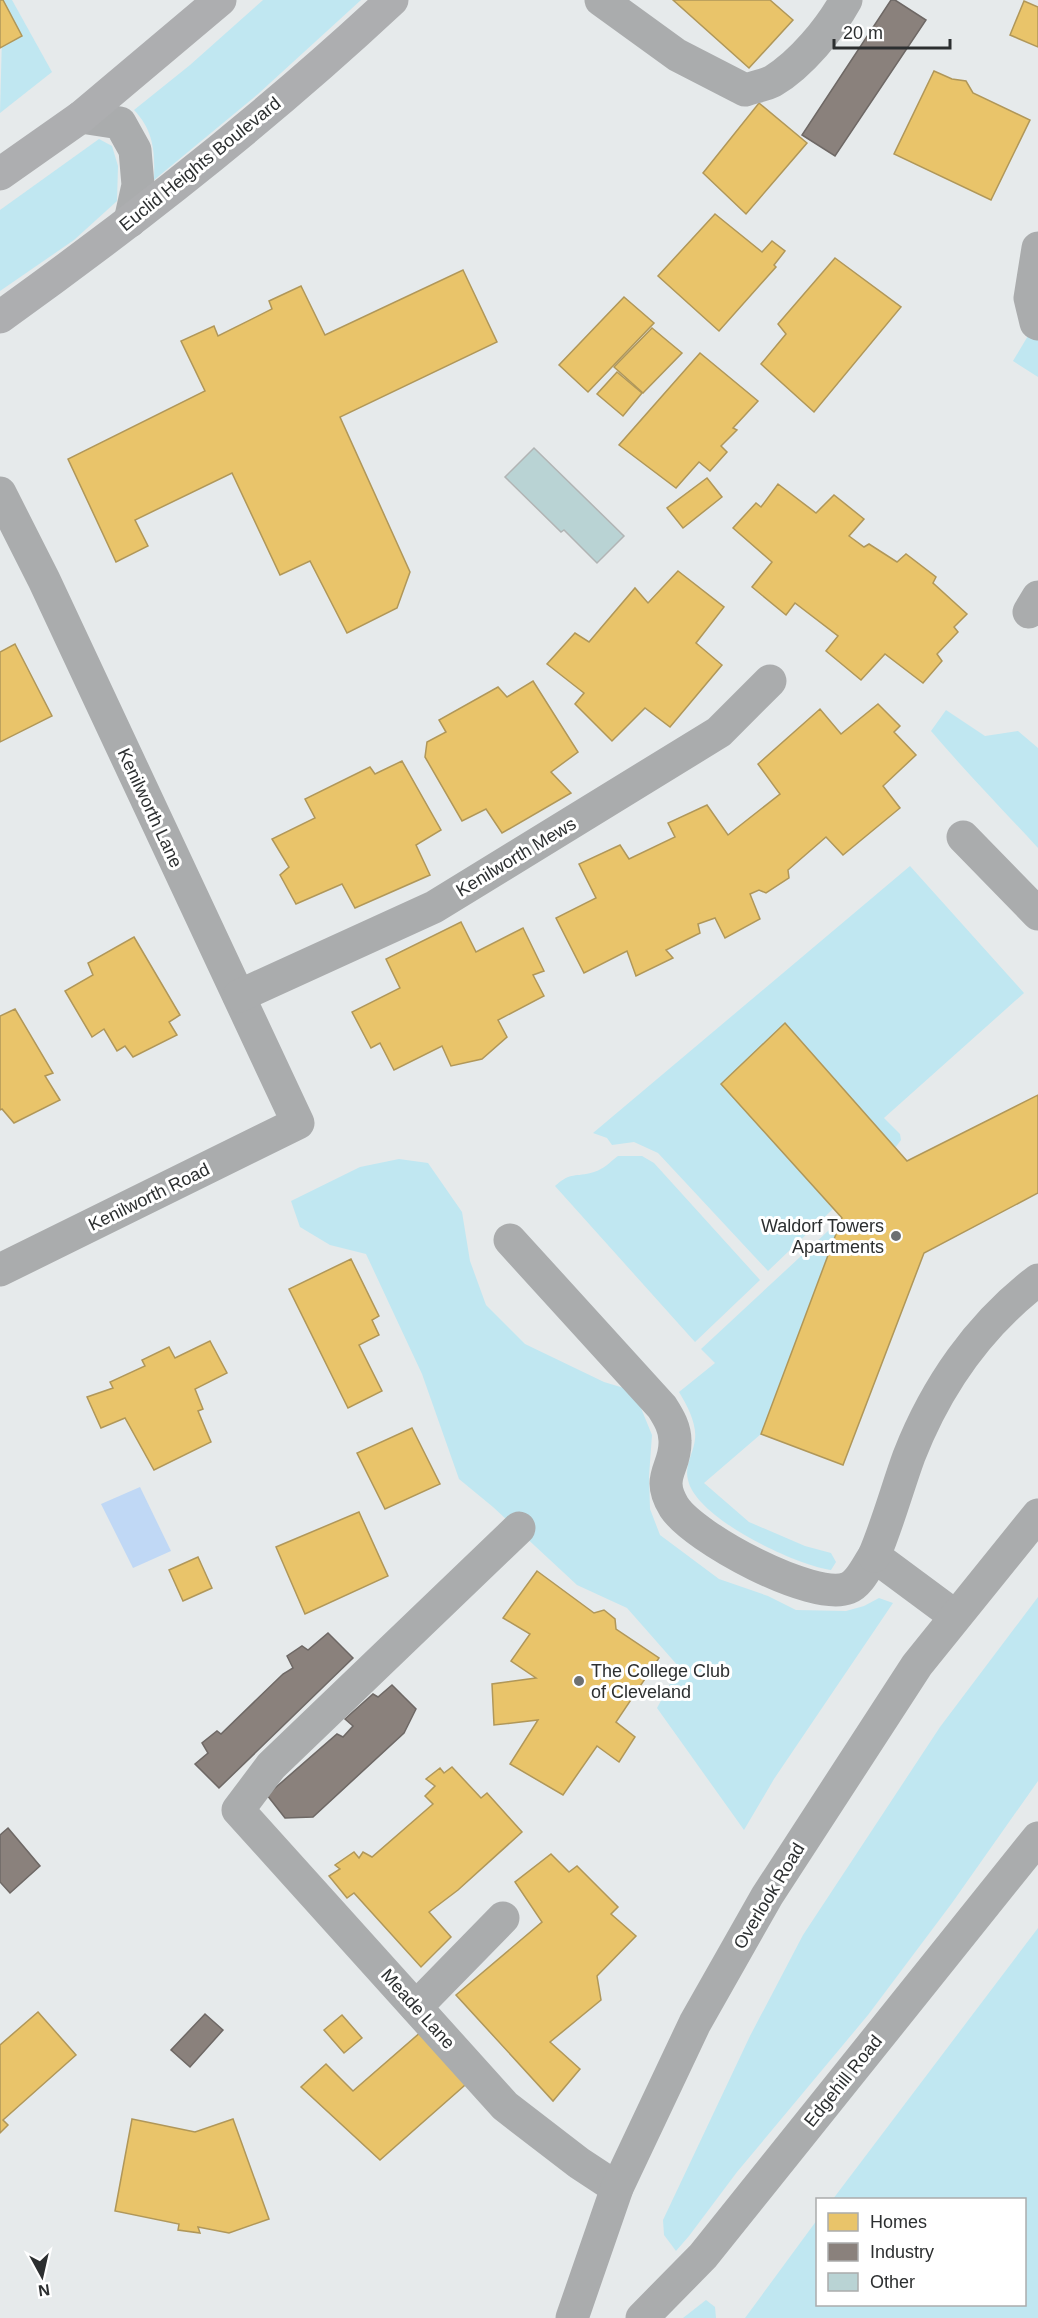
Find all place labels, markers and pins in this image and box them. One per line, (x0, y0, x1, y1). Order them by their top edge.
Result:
place label: Waldorf Towers Apartments (761, 1216, 884, 1257)
marker: Waldorf Towers Apartments (889, 1229, 903, 1243)
place label: The College Club of Cleveland (591, 1661, 730, 1702)
marker: The College Club of Cleveland (572, 1674, 586, 1688)

